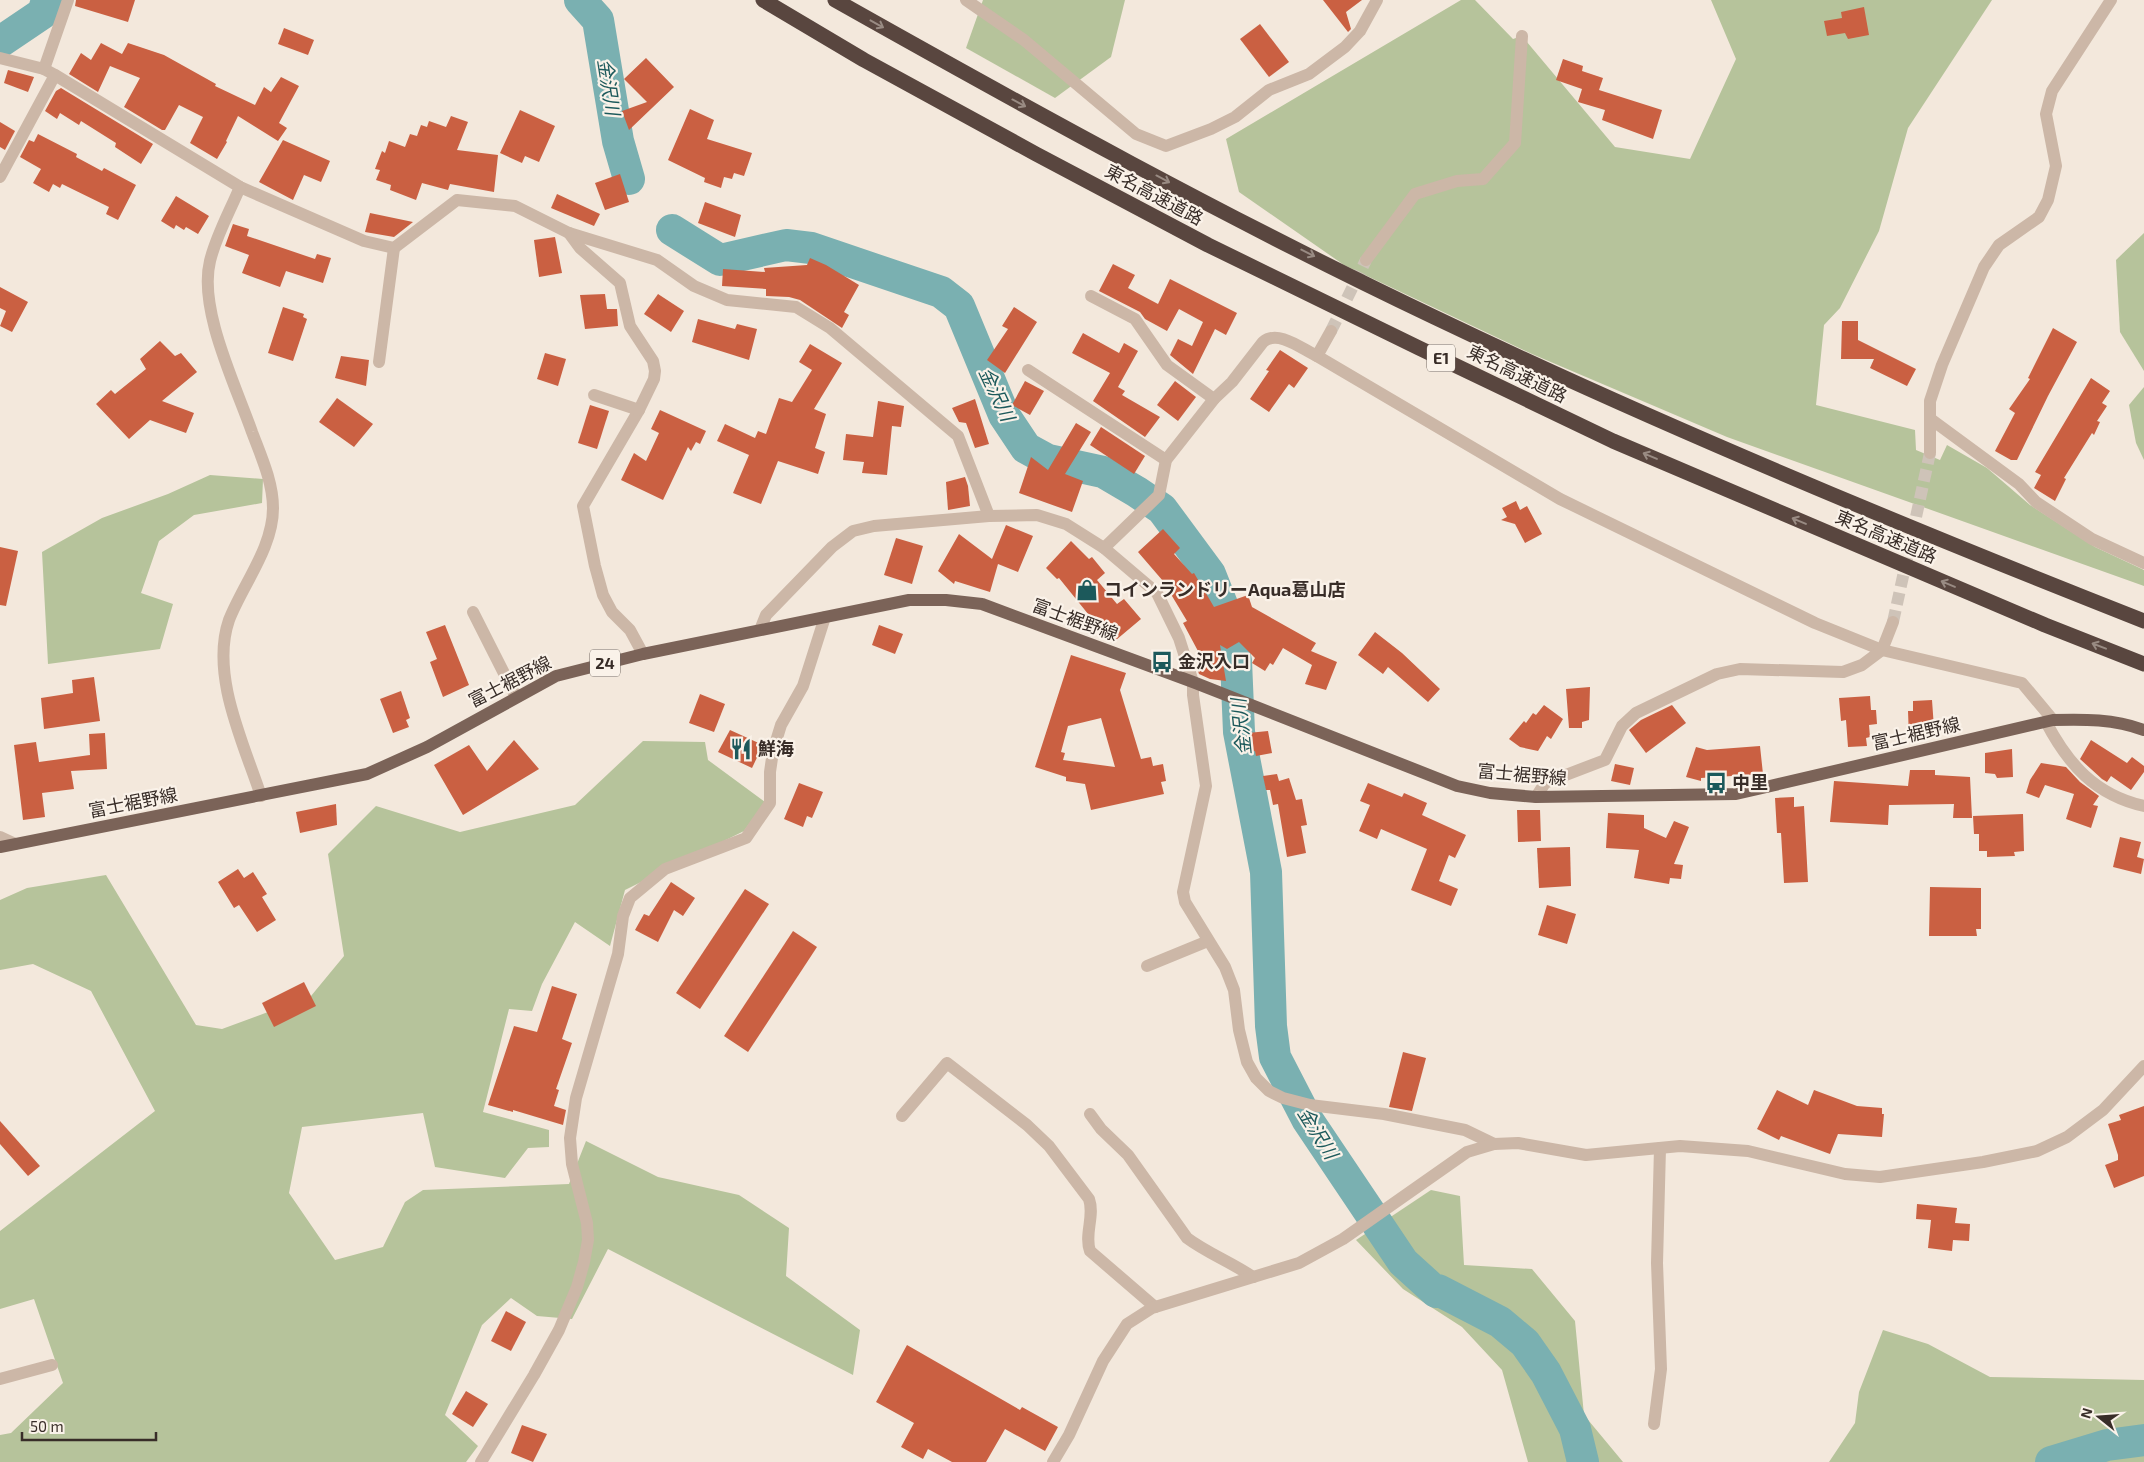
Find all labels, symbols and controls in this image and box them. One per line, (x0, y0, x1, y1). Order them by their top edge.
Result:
one-way arrow (870, 19, 885, 29)
water label: 金沢川 (594, 57, 626, 119)
one-way arrow (1012, 98, 1027, 108)
street label: 東名高速道路 (1102, 159, 1207, 229)
one-way arrow (1155, 175, 1170, 184)
one-way arrow (1300, 248, 1315, 258)
street label: 東名高速道路 (1464, 340, 1571, 407)
road number: E1 (1427, 344, 1455, 372)
water label: 金沢川 (975, 363, 1021, 426)
one-way arrow (1642, 451, 1657, 460)
street label: 東名高速道路 (1832, 505, 1940, 567)
one-way arrow (1792, 515, 1807, 525)
shop icon: コインランドリーAqua葛山店 (1074, 577, 1100, 603)
place label: コインランドリーAqua葛山店 (1104, 578, 1345, 600)
one-way arrow (1941, 579, 1956, 589)
street label: 富士裾野線 (1029, 593, 1121, 645)
one-way arrow (2091, 641, 2107, 650)
bus stop icon: 金沢入口 (1149, 649, 1175, 675)
road number: 24 (590, 650, 620, 676)
place label: 金沢入口 (1178, 650, 1250, 672)
street label: 富士裾野線 (464, 651, 555, 711)
water label: 金沢川 (1226, 696, 1255, 757)
street label: 富士裾野線 (1869, 712, 1962, 754)
restaurant icon: 鮮海 (728, 736, 754, 762)
place label: 鮮海 (758, 737, 794, 759)
street label: 富士裾野線 (1476, 759, 1568, 789)
bus stop icon: 中里 (1703, 770, 1729, 796)
place label: 中里 (1732, 771, 1768, 793)
street label: 富士裾野線 (87, 783, 179, 821)
water label: 金沢川 (1294, 1102, 1344, 1165)
north arrow (2074, 1392, 2124, 1442)
text: N (2076, 1406, 2096, 1420)
scale bar (22, 1410, 156, 1442)
text: 50 m (30, 1417, 64, 1435)

